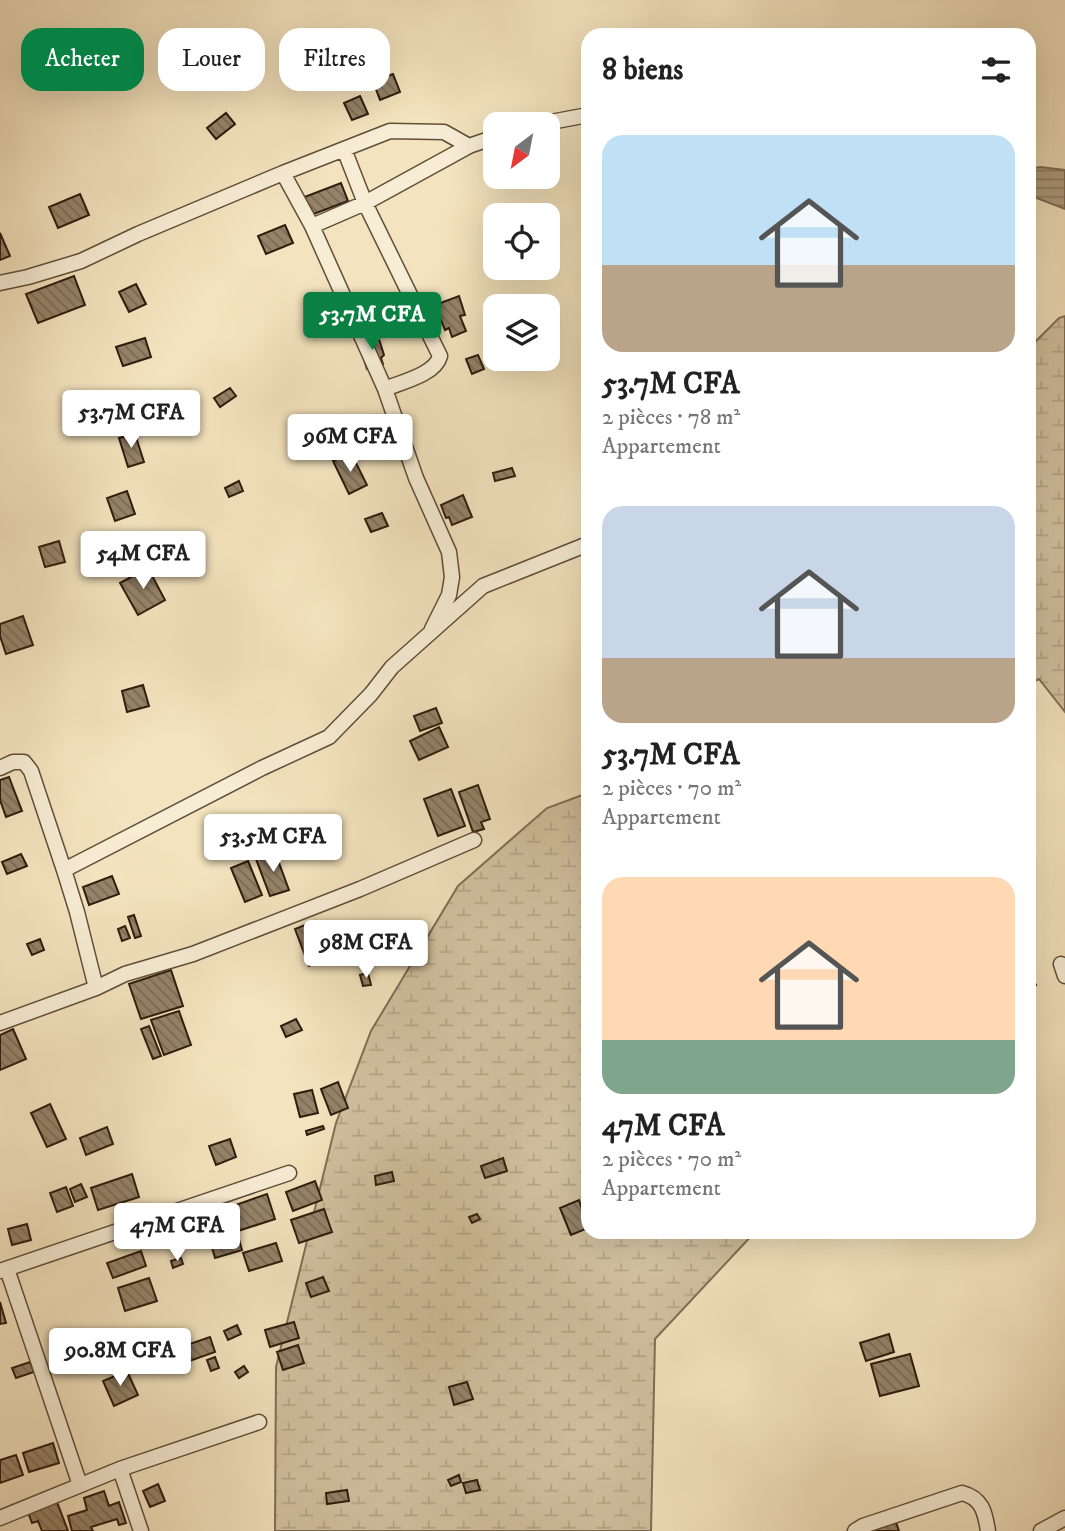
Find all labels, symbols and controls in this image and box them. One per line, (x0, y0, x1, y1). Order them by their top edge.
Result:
chip: Acheter (21, 28, 144, 91)
chip: Louer (158, 28, 265, 91)
chip: Filtres (279, 28, 390, 91)
icon: filters (977, 51, 1015, 89)
text: 8 biens (602, 52, 683, 89)
north arrow (483, 112, 560, 189)
map controls (483, 112, 560, 371)
icon: home (746, 180, 872, 306)
button: locate (483, 203, 560, 280)
pin: 53.7M CFA (292, 292, 452, 352)
button: layers (483, 294, 560, 371)
text: 53.7M CFA (319, 300, 425, 329)
text: 53.7M CFA (602, 366, 740, 403)
pin: 53.7M CFA (51, 391, 211, 450)
text: 53.7M CFA (78, 398, 184, 427)
text: 2 pièces · 78 m² (602, 403, 740, 432)
pin: 96M CFA (285, 414, 415, 474)
text: 96M CFA (304, 422, 396, 451)
text: Appartement (602, 432, 721, 461)
pin: 54M CFA (78, 532, 208, 591)
text: 54M CFA (97, 539, 189, 568)
icon: home (746, 551, 872, 677)
text: 53.7M CFA (602, 737, 740, 774)
text: 2 pièces · 70 m² (602, 774, 741, 803)
text: Appartement (602, 803, 721, 832)
pin: 53.5M CFA (193, 814, 353, 874)
text: 53.5M CFA (220, 822, 326, 851)
pin: 98M CFA (301, 920, 431, 980)
icon: home (746, 922, 872, 1048)
text: 98M CFA (320, 928, 412, 957)
text: 47M CFA (602, 1108, 725, 1145)
text: 2 pièces · 70 m² (602, 1145, 741, 1174)
text: Appartement (602, 1174, 721, 1203)
pin: 47M CFA (112, 1204, 242, 1263)
text: 47M CFA (130, 1211, 224, 1240)
pin: 90.8M CFA (40, 1328, 200, 1388)
text: 90.8M CFA (65, 1336, 175, 1365)

